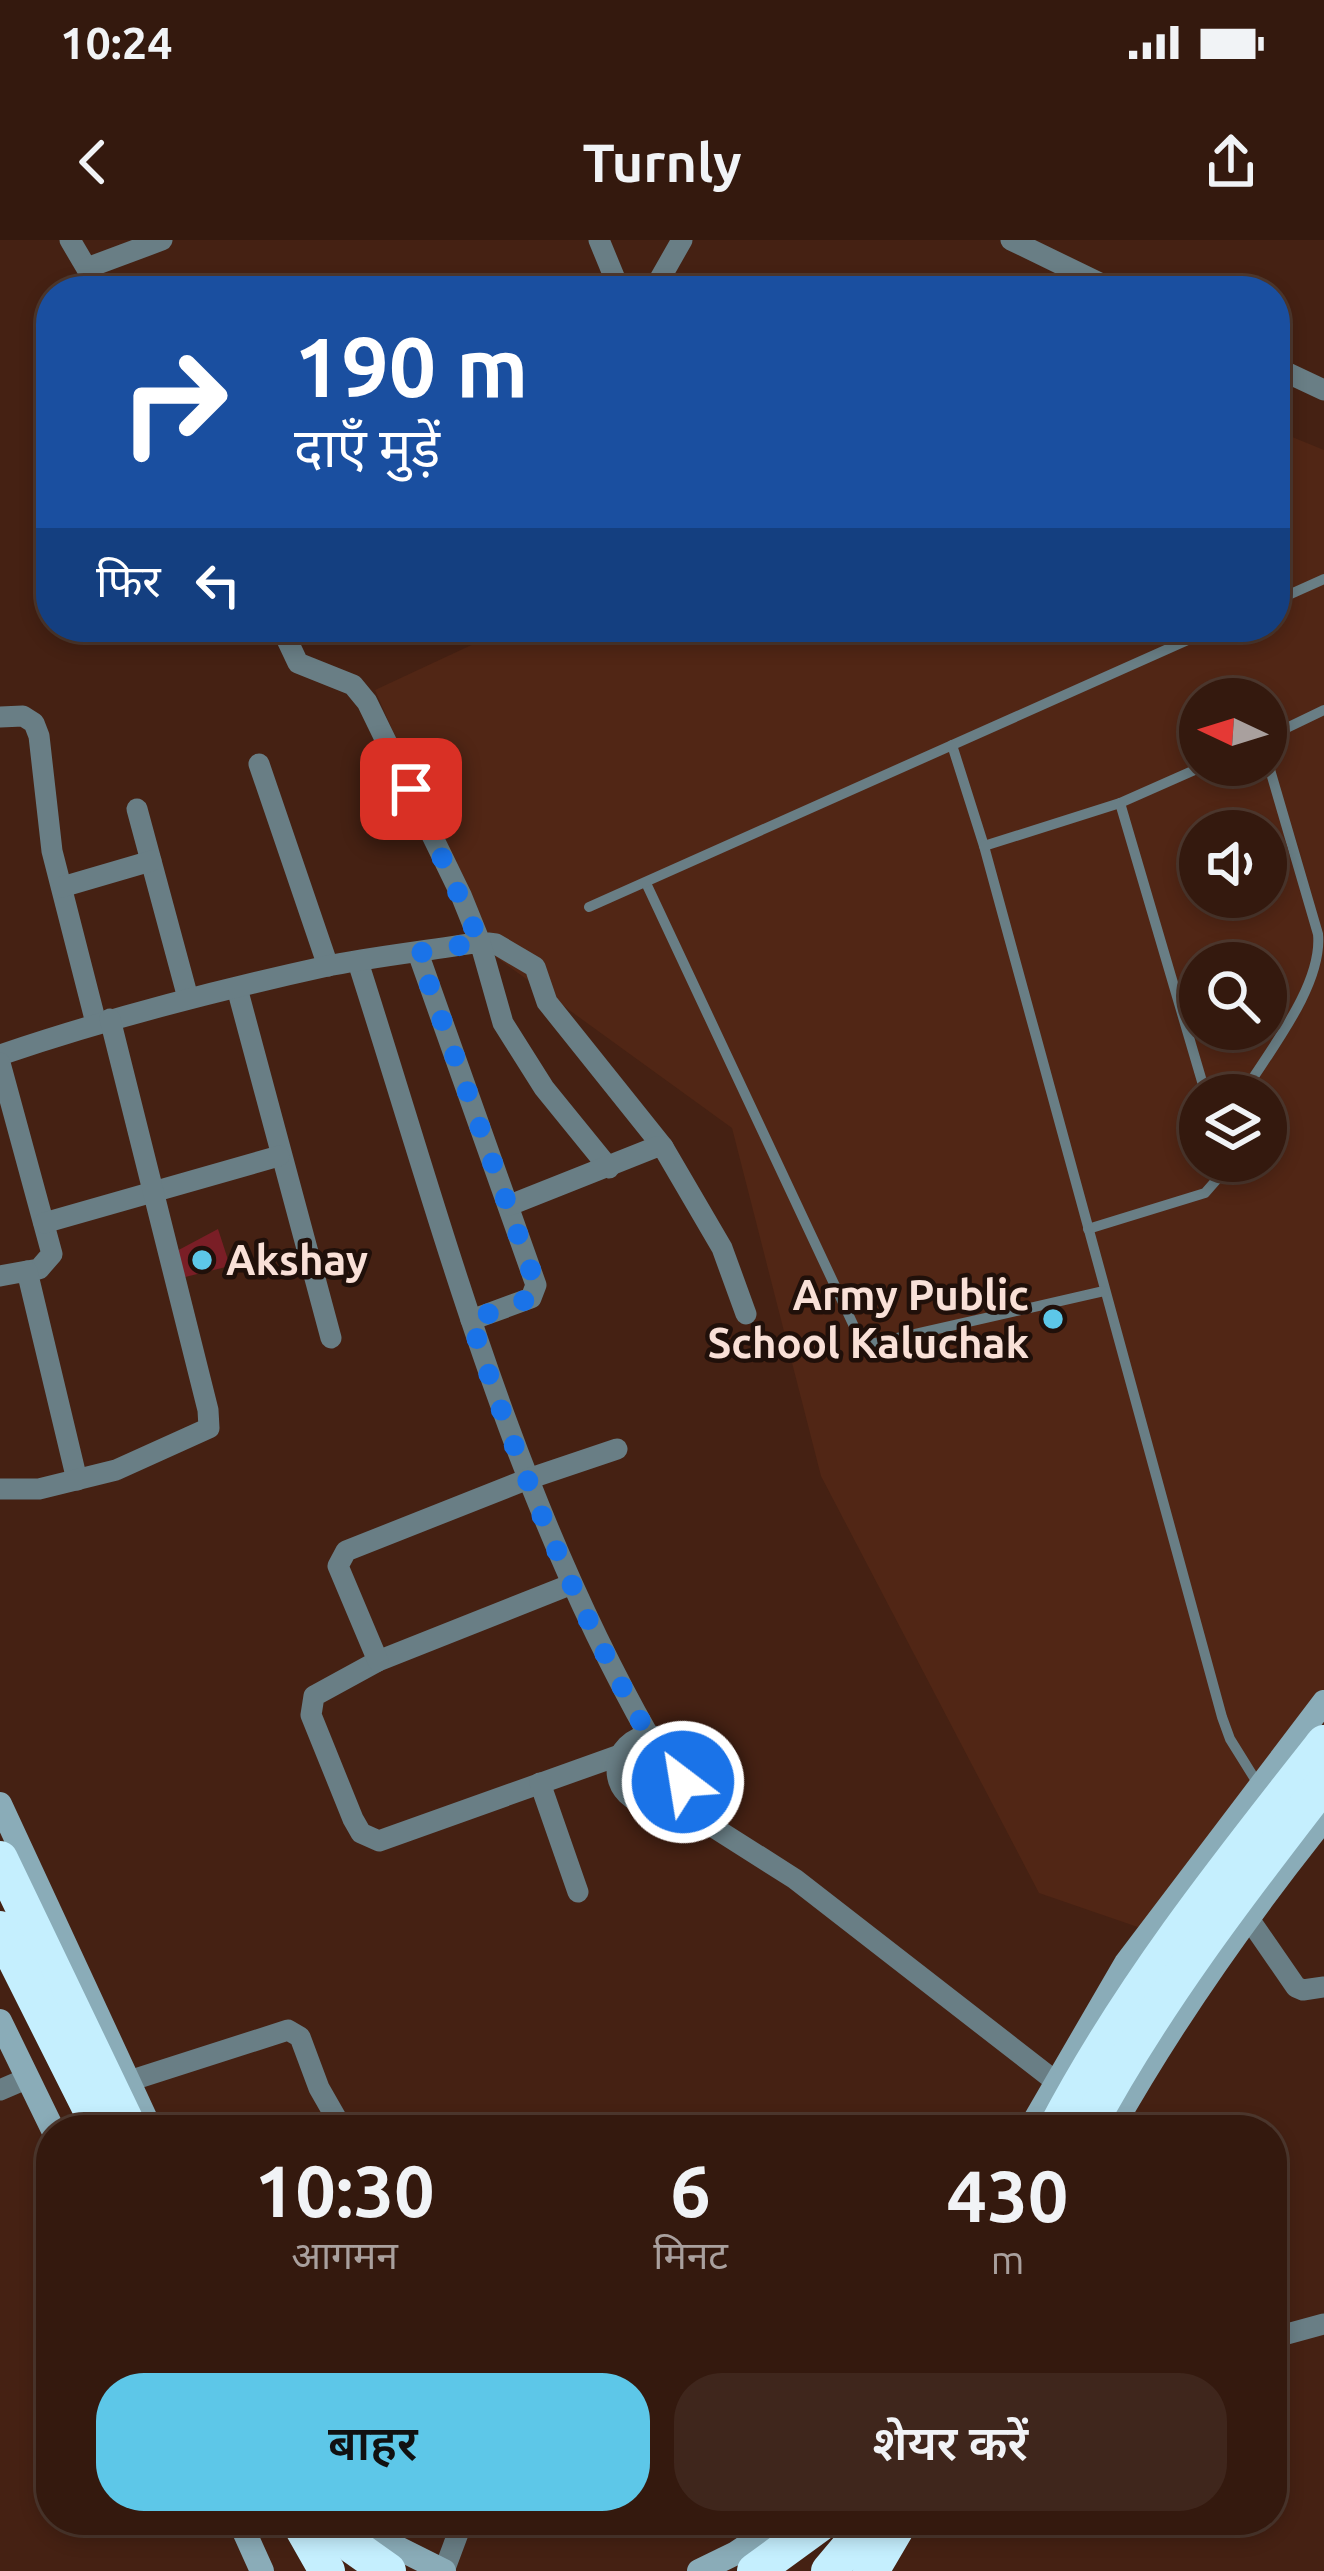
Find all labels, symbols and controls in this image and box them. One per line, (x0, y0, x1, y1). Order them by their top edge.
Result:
text: 10:24 (60, 17, 173, 68)
icon: back (60, 129, 126, 195)
icon: share (1198, 129, 1264, 195)
text: Turnly (582, 132, 742, 192)
text: 190 m (294, 319, 528, 413)
icon: right (96, 324, 252, 480)
text: दाएँ मुड़ें (294, 417, 440, 477)
icon: left (185, 552, 251, 618)
text: फिर (96, 555, 161, 606)
north arrow (1179, 678, 1287, 786)
map controls (1179, 678, 1287, 1182)
pin (360, 738, 462, 840)
icon: arrive (378, 756, 444, 822)
button: sound (1179, 810, 1287, 918)
button: search (1179, 942, 1287, 1050)
button: layers (1179, 1074, 1287, 1182)
place label: Akshay (226, 1236, 368, 1283)
marker: Akshay (189, 1247, 215, 1273)
place label: Army Public School Kaluchak (707, 1271, 1029, 1366)
marker: Army Public School Kaluchak (1040, 1306, 1066, 1332)
position arrow (620, 1719, 746, 1845)
text: 10:30 (255, 2150, 435, 2231)
text: 6 (670, 2150, 711, 2231)
text: 430 (947, 2155, 1068, 2236)
text: आगमन (291, 2233, 398, 2276)
text: मिनट (653, 2233, 728, 2276)
text: m (991, 2238, 1024, 2281)
button: बाहर (96, 2373, 650, 2511)
button: शेयर करें (674, 2373, 1227, 2511)

